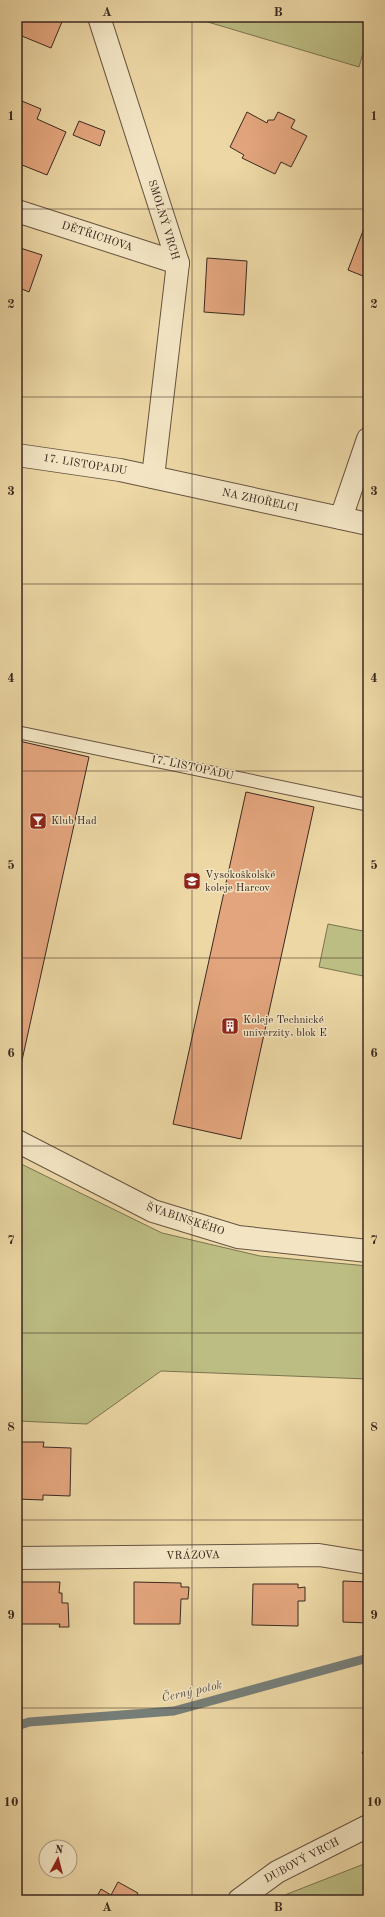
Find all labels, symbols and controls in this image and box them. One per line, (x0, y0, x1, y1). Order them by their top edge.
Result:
text: A (102, 6, 112, 19)
text: B (273, 6, 283, 19)
text: 1 (7, 110, 15, 123)
text: 1 (370, 110, 378, 123)
street label: SMOLNÝ VRCH (146, 178, 182, 262)
street label: DĚTŘICHOVA (60, 217, 136, 254)
text: 2 (7, 298, 15, 311)
text: 2 (370, 298, 378, 311)
street label: 17. LISTOPADU (42, 453, 128, 477)
text: 3 (7, 485, 15, 498)
street label: NA ZHOŘELCI (221, 485, 300, 514)
text: 3 (370, 485, 378, 498)
text: 4 (7, 672, 15, 685)
text: 4 (370, 672, 378, 685)
street label: 17. LISTOPADU (149, 754, 235, 782)
bar icon: Klub Had (28, 811, 48, 831)
place label: Klub Had (51, 816, 97, 827)
text: 5 (7, 859, 15, 872)
text: 5 (370, 859, 378, 872)
place label: Vysokoškolské koleje Harcov (205, 870, 275, 894)
school or university icon: Vysokoškolské koleje Harcov (182, 871, 202, 891)
place label: Koleje Technické univerzity, blok E (243, 1015, 327, 1039)
building icon: Koleje Technické univerzity, blok E (220, 1016, 240, 1036)
text: 6 (7, 1047, 15, 1060)
text: 6 (370, 1047, 378, 1060)
street label: ŠVABINSKÉHO (144, 1199, 227, 1238)
text: 7 (7, 1234, 15, 1247)
text: 7 (370, 1234, 378, 1247)
text: 8 (7, 1421, 15, 1434)
text: 8 (370, 1421, 378, 1434)
street label: VRÁZOVA (166, 1548, 221, 1562)
text: 9 (7, 1609, 15, 1622)
text: 9 (370, 1609, 378, 1622)
water label: Černý potok (160, 1675, 224, 1705)
text: 10 (3, 1796, 19, 1809)
text: 10 (366, 1796, 382, 1809)
street label: DUBOVÝ VRCH (262, 1835, 342, 1885)
north arrow (38, 1839, 78, 1879)
text: N (54, 1845, 64, 1857)
text: A (102, 1901, 112, 1914)
text: B (273, 1901, 283, 1914)

